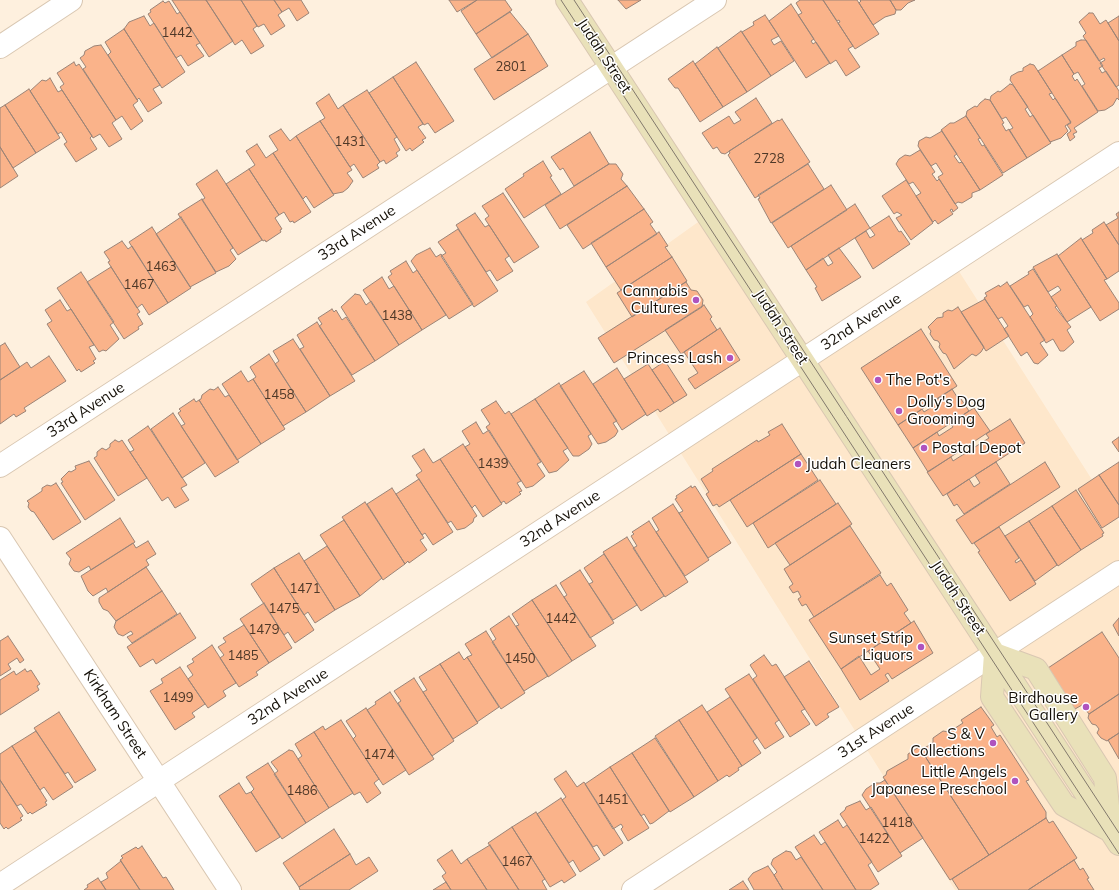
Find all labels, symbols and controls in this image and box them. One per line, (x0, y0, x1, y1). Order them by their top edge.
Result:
street label: Judah Street (573, 15, 635, 97)
house number: 1442 (161, 25, 193, 41)
house number: 2801 (495, 59, 527, 75)
house number: 1431 (334, 134, 366, 150)
house number: 2728 (753, 151, 785, 167)
street label: 33rd Avenue (315, 201, 399, 265)
house number: 1463 (145, 259, 177, 275)
house number: 1467 (123, 277, 155, 293)
place label: Cannabis Cultures (622, 282, 688, 317)
street label: Judah Street (750, 286, 812, 368)
street label: 32nd Avenue (818, 289, 904, 355)
marker: Cannabis Cultures (691, 295, 701, 305)
house number: 1438 (381, 308, 413, 324)
place label: Princess Lash (627, 349, 722, 367)
marker: Princess Lash (725, 353, 735, 363)
place label: The Pot's (886, 371, 950, 389)
marker: The Pot's (873, 375, 883, 385)
street label: 33rd Avenue (44, 378, 128, 442)
house number: 1458 (263, 387, 295, 403)
place label: Dolly's Dog Grooming (907, 393, 985, 428)
marker: Dolly's Dog Grooming (894, 406, 904, 416)
place label: Postal Depot (932, 439, 1021, 457)
marker: Postal Depot (919, 443, 929, 453)
place label: Judah Cleaners (806, 455, 911, 473)
house number: 1439 (477, 456, 509, 472)
marker: Judah Cleaners (793, 459, 803, 469)
street label: 32nd Avenue (517, 486, 603, 552)
street label: Judah Street (927, 557, 989, 639)
house number: 1471 (289, 581, 321, 597)
house number: 1475 (268, 601, 300, 617)
house number: 1442 (545, 611, 577, 627)
house number: 1479 (248, 622, 280, 638)
place label: Sunset Strip Liquors (829, 629, 913, 664)
marker: Sunset Strip Liquors (916, 642, 926, 652)
house number: 1485 (227, 648, 259, 664)
house number: 1450 (504, 651, 536, 667)
street label: 32nd Avenue (245, 664, 331, 730)
street label: Kirkham Street (80, 666, 150, 762)
place label: Birdhouse Gallery (1008, 689, 1078, 724)
house number: 1499 (162, 690, 194, 706)
street label: 31st Avenue (835, 700, 917, 762)
marker: Birdhouse Gallery (1081, 702, 1091, 712)
place label: S & V Collections (910, 725, 985, 760)
marker: S & V Collections (988, 738, 998, 748)
house number: 1474 (363, 747, 395, 763)
place label: Little Angels Japanese Preschool (871, 763, 1007, 798)
marker: Little Angels Japanese Preschool (1010, 776, 1020, 786)
house number: 1486 (286, 783, 318, 799)
house number: 1451 (597, 792, 629, 808)
house number: 1418 (881, 815, 913, 831)
house number: 1422 (858, 831, 890, 847)
house number: 1467 (501, 854, 533, 870)

